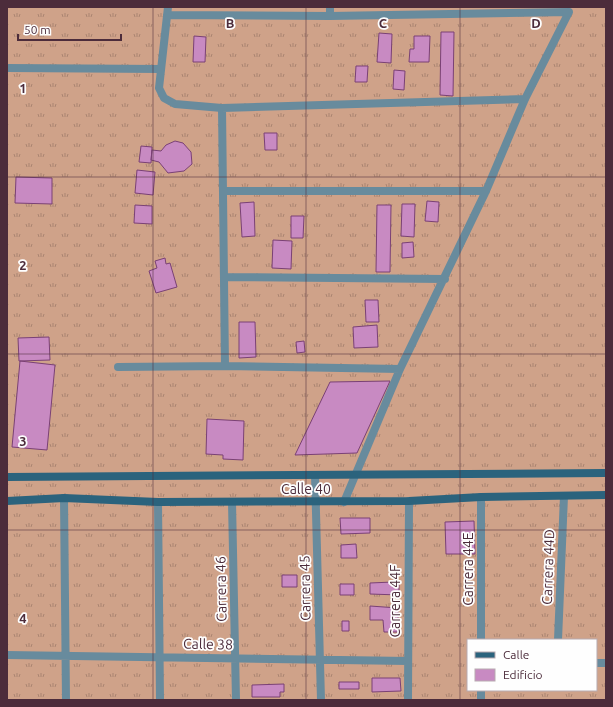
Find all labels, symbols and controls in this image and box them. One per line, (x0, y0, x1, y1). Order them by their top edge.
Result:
scale bar (18, 16, 121, 42)
text: B (226, 16, 235, 30)
text: C (379, 16, 388, 30)
text: D (531, 16, 541, 30)
text: 50 m (24, 23, 51, 36)
text: 1 (19, 81, 27, 95)
text: 2 (19, 258, 27, 272)
text: 3 (19, 434, 27, 448)
street label: Calle 40 (281, 481, 331, 497)
street label: Carrera 44D (539, 529, 557, 605)
street label: Carrera 44E (460, 532, 476, 606)
street label: Carrera 45 (296, 555, 314, 621)
street label: Carrera 46 (212, 556, 230, 622)
street label: Carrera 44F (387, 565, 403, 637)
text: 4 (19, 611, 27, 625)
street label: Calle 38 (183, 636, 233, 652)
legend (467, 639, 597, 691)
text: Calle (503, 648, 529, 661)
text: Edificio (503, 668, 543, 681)

